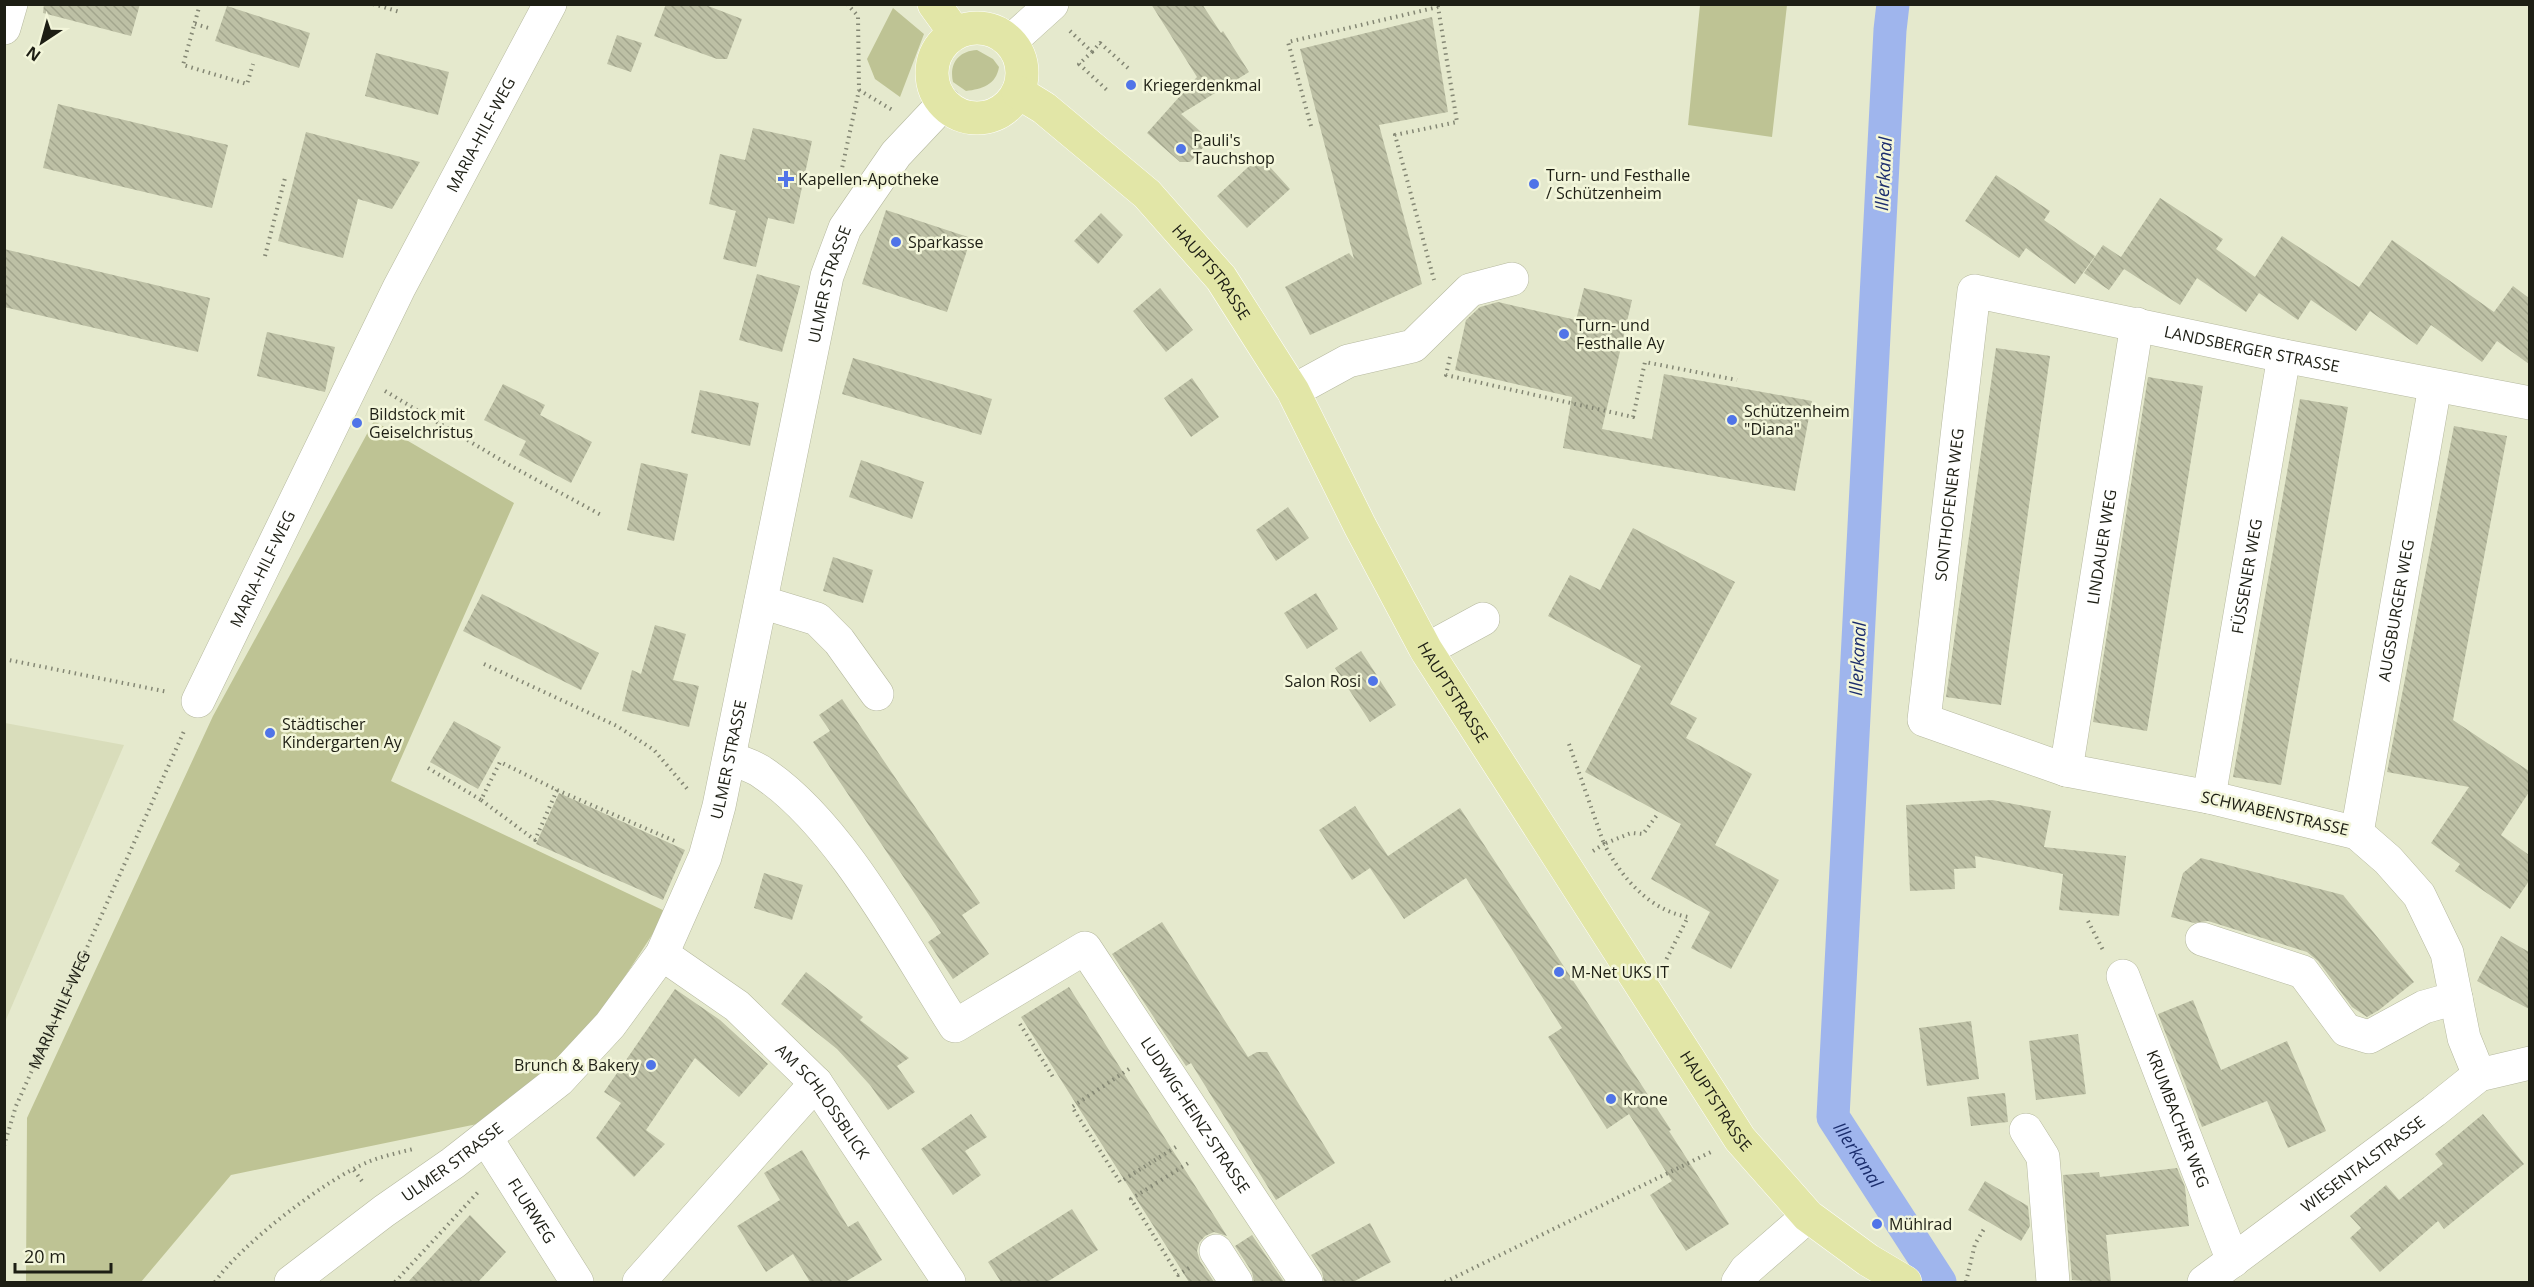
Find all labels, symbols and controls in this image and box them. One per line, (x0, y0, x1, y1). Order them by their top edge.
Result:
north arrow (12, 12, 72, 72)
text: N (21, 41, 45, 67)
street label: MARIA-HILF-WEG (441, 73, 520, 196)
place label: Kriegerdenkmal (1143, 74, 1261, 96)
marker: Kriegerdenkmal (1124, 78, 1138, 92)
place label: Pauli's Tauchshop (1193, 129, 1275, 169)
water label: Illerkanal (1869, 136, 1897, 212)
marker: Pauli's Tauchshop (1174, 142, 1188, 156)
place label: Turn- und Festhalle / Schützenheim (1546, 164, 1690, 204)
place label: Kapellen-Apotheke (798, 168, 939, 190)
marker: Kapellen-Apotheke (779, 172, 793, 186)
marker: Turn- und Festhalle / Schützenheim (1527, 177, 1541, 191)
street label: HAUPTSTRASSE (1167, 219, 1256, 324)
street label: ULMER STRASSE (803, 222, 856, 345)
place label: Sparkasse (908, 231, 984, 253)
marker: Sparkasse (889, 235, 903, 249)
place label: Turn- und Festhalle Ay (1576, 314, 1666, 354)
street label: LANDSBERGER STRASSE (2162, 320, 2341, 377)
marker: Turn- und Festhalle Ay (1557, 327, 1571, 341)
place label: Schützenheim "Diana" (1744, 400, 1850, 440)
place label: Bildstock mit Geiselchristus (369, 403, 473, 443)
marker: Schützenheim "Diana" (1725, 413, 1739, 427)
marker: Bildstock mit Geiselchristus (350, 416, 364, 430)
street label: SONTHOFENER WEG (1929, 427, 1969, 582)
street label: LINDAUER WEG (2082, 488, 2122, 606)
street label: MARIA-HILF-WEG (225, 507, 300, 631)
street label: FÜSSENER WEG (2226, 517, 2267, 636)
street label: AUGSBURGER WEG (2373, 538, 2419, 683)
water label: Illerkanal (1843, 621, 1871, 697)
street label: HAUPTSTRASSE (1413, 638, 1494, 747)
place label: Salon Rosi (1285, 670, 1361, 692)
marker: Salon Rosi (1366, 674, 1380, 688)
street label: ULMER STRASSE (705, 698, 751, 822)
place label: Städtischer Kindergarten Ay (282, 713, 403, 753)
marker: Städtischer Kindergarten Ay (263, 726, 277, 740)
street label: SCHWABENSTRASSE (2199, 785, 2351, 841)
street label: MARIA-HILF-WEG (23, 947, 95, 1073)
place label: M-Net UKS IT (1571, 961, 1669, 983)
marker: M-Net UKS IT (1552, 965, 1566, 979)
street label: LUDWIG-HEINZ-STRASSE (1136, 1033, 1255, 1197)
street label: AM SCHLOSSBLICK (771, 1039, 875, 1163)
street label: HAUPTSTRASSE (1675, 1046, 1757, 1156)
street label: KRUMBACHER WEG (2141, 1047, 2215, 1191)
place label: Brunch & Bakery (514, 1054, 640, 1076)
marker: Brunch & Bakery (644, 1058, 658, 1072)
place label: Krone (1623, 1088, 1668, 1110)
marker: Krone (1604, 1092, 1618, 1106)
street label: WIESENTALSTRASSE (2296, 1111, 2429, 1217)
street label: ULMER STRASSE (397, 1117, 508, 1207)
water label: Illerkanal (1828, 1117, 1889, 1193)
street label: FLURWEG (503, 1174, 561, 1248)
place label: Mühlrad (1889, 1213, 1952, 1235)
marker: Mühlrad (1870, 1217, 1884, 1231)
scale bar (15, 1236, 111, 1274)
text: 20 m (24, 1244, 66, 1268)

